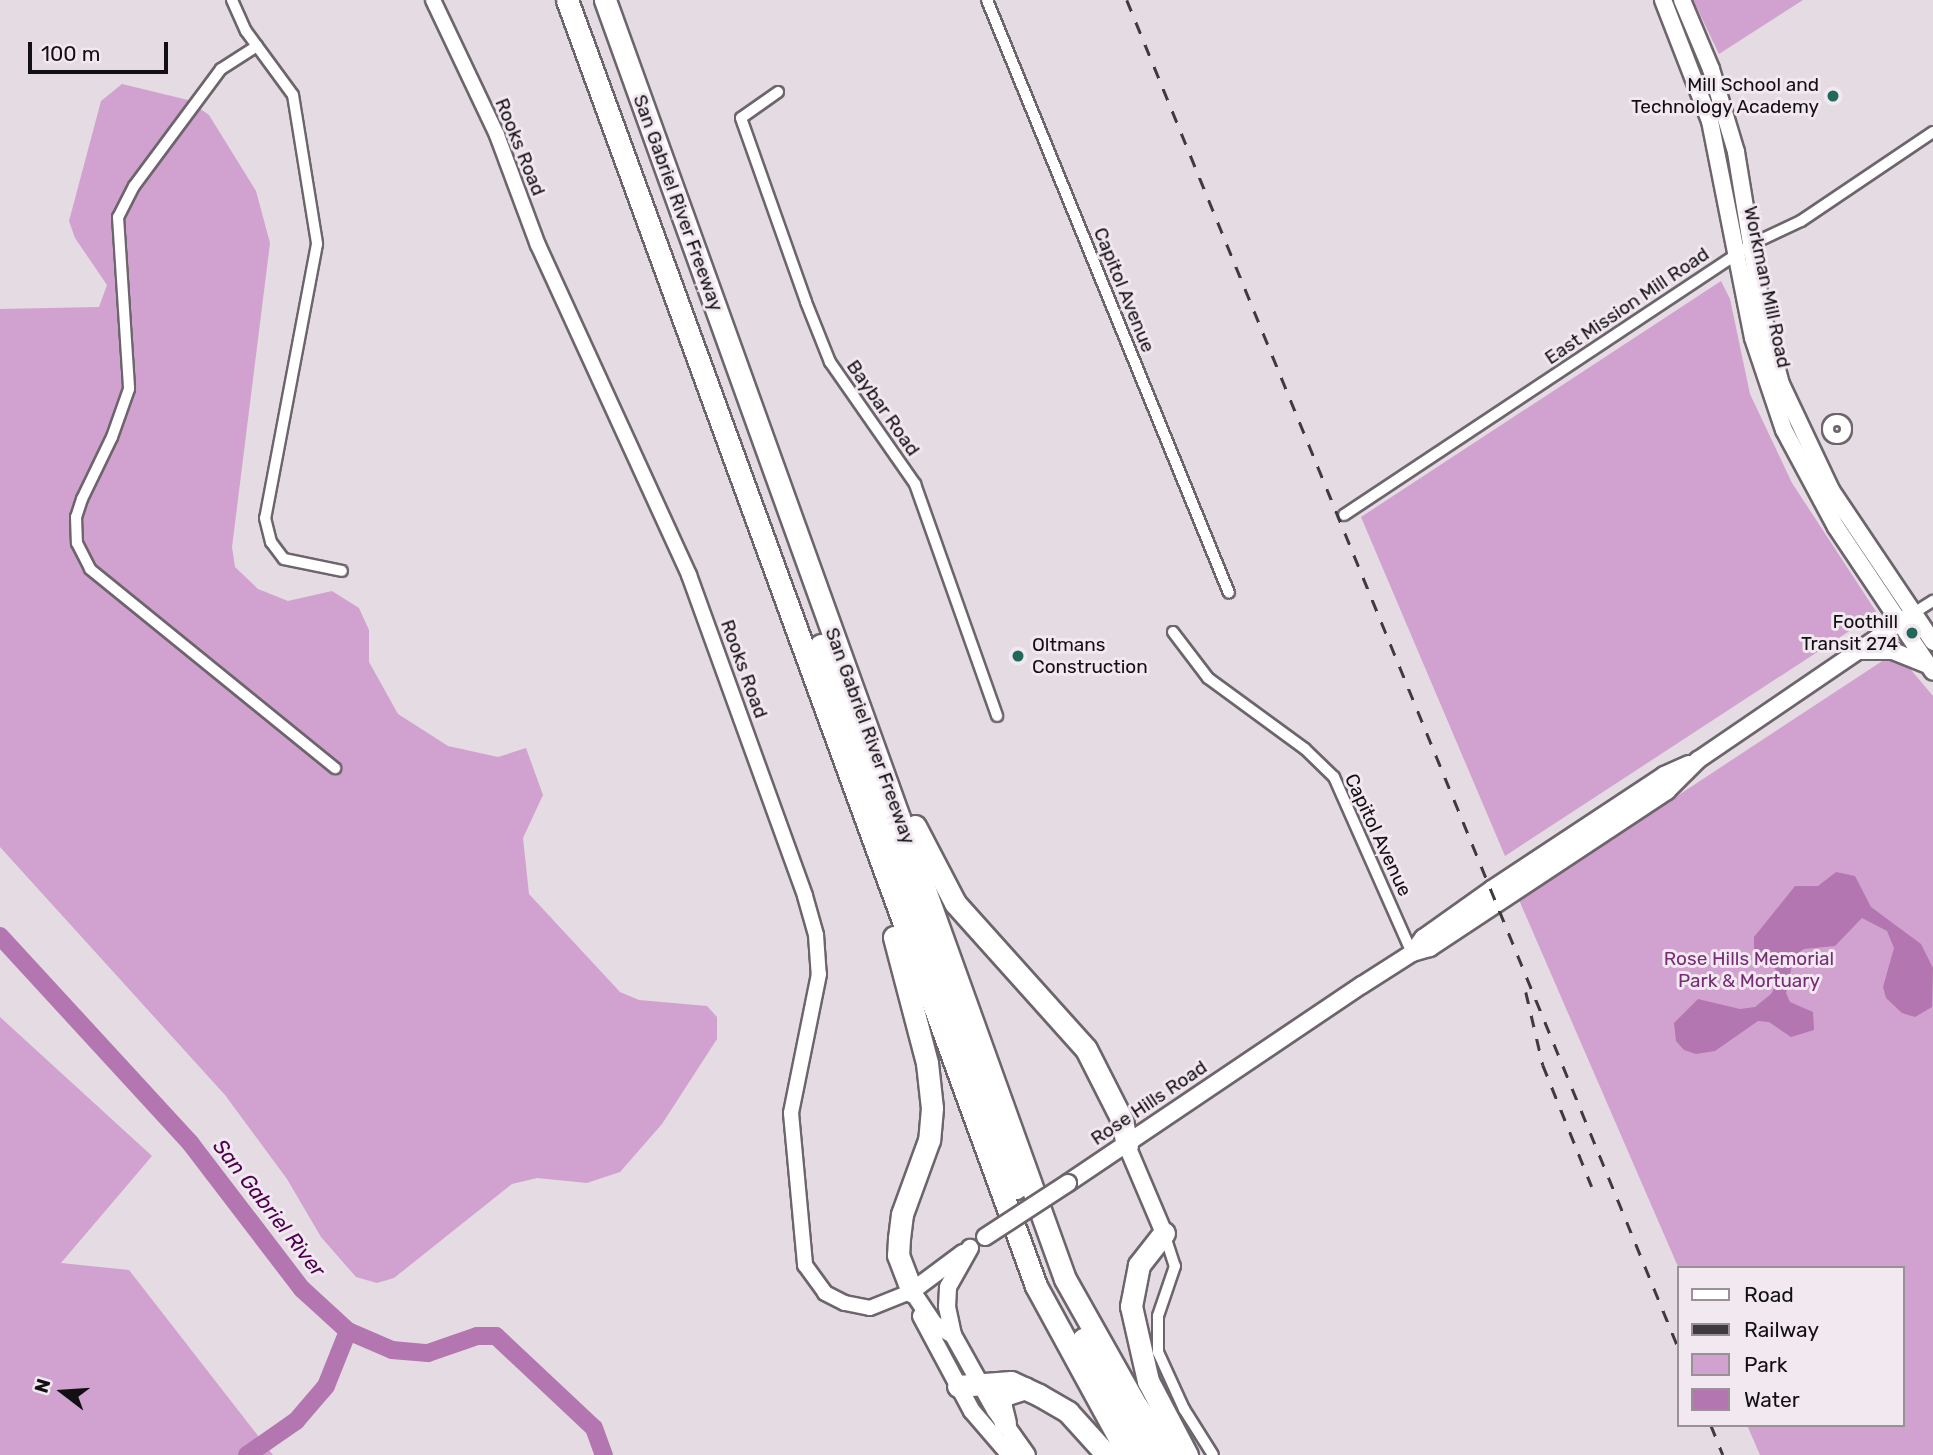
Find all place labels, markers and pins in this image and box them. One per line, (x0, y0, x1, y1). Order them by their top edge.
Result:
place label: Mill School and Technology Academy (1630, 74, 1819, 118)
marker: Mill School and Technology Academy (1825, 88, 1841, 104)
place label: Foothill Transit 274 (1801, 611, 1898, 655)
marker: Foothill Transit 274 (1904, 625, 1920, 641)
place label: Oltmans Construction (1032, 634, 1148, 678)
marker: Oltmans Construction (1010, 648, 1026, 664)

